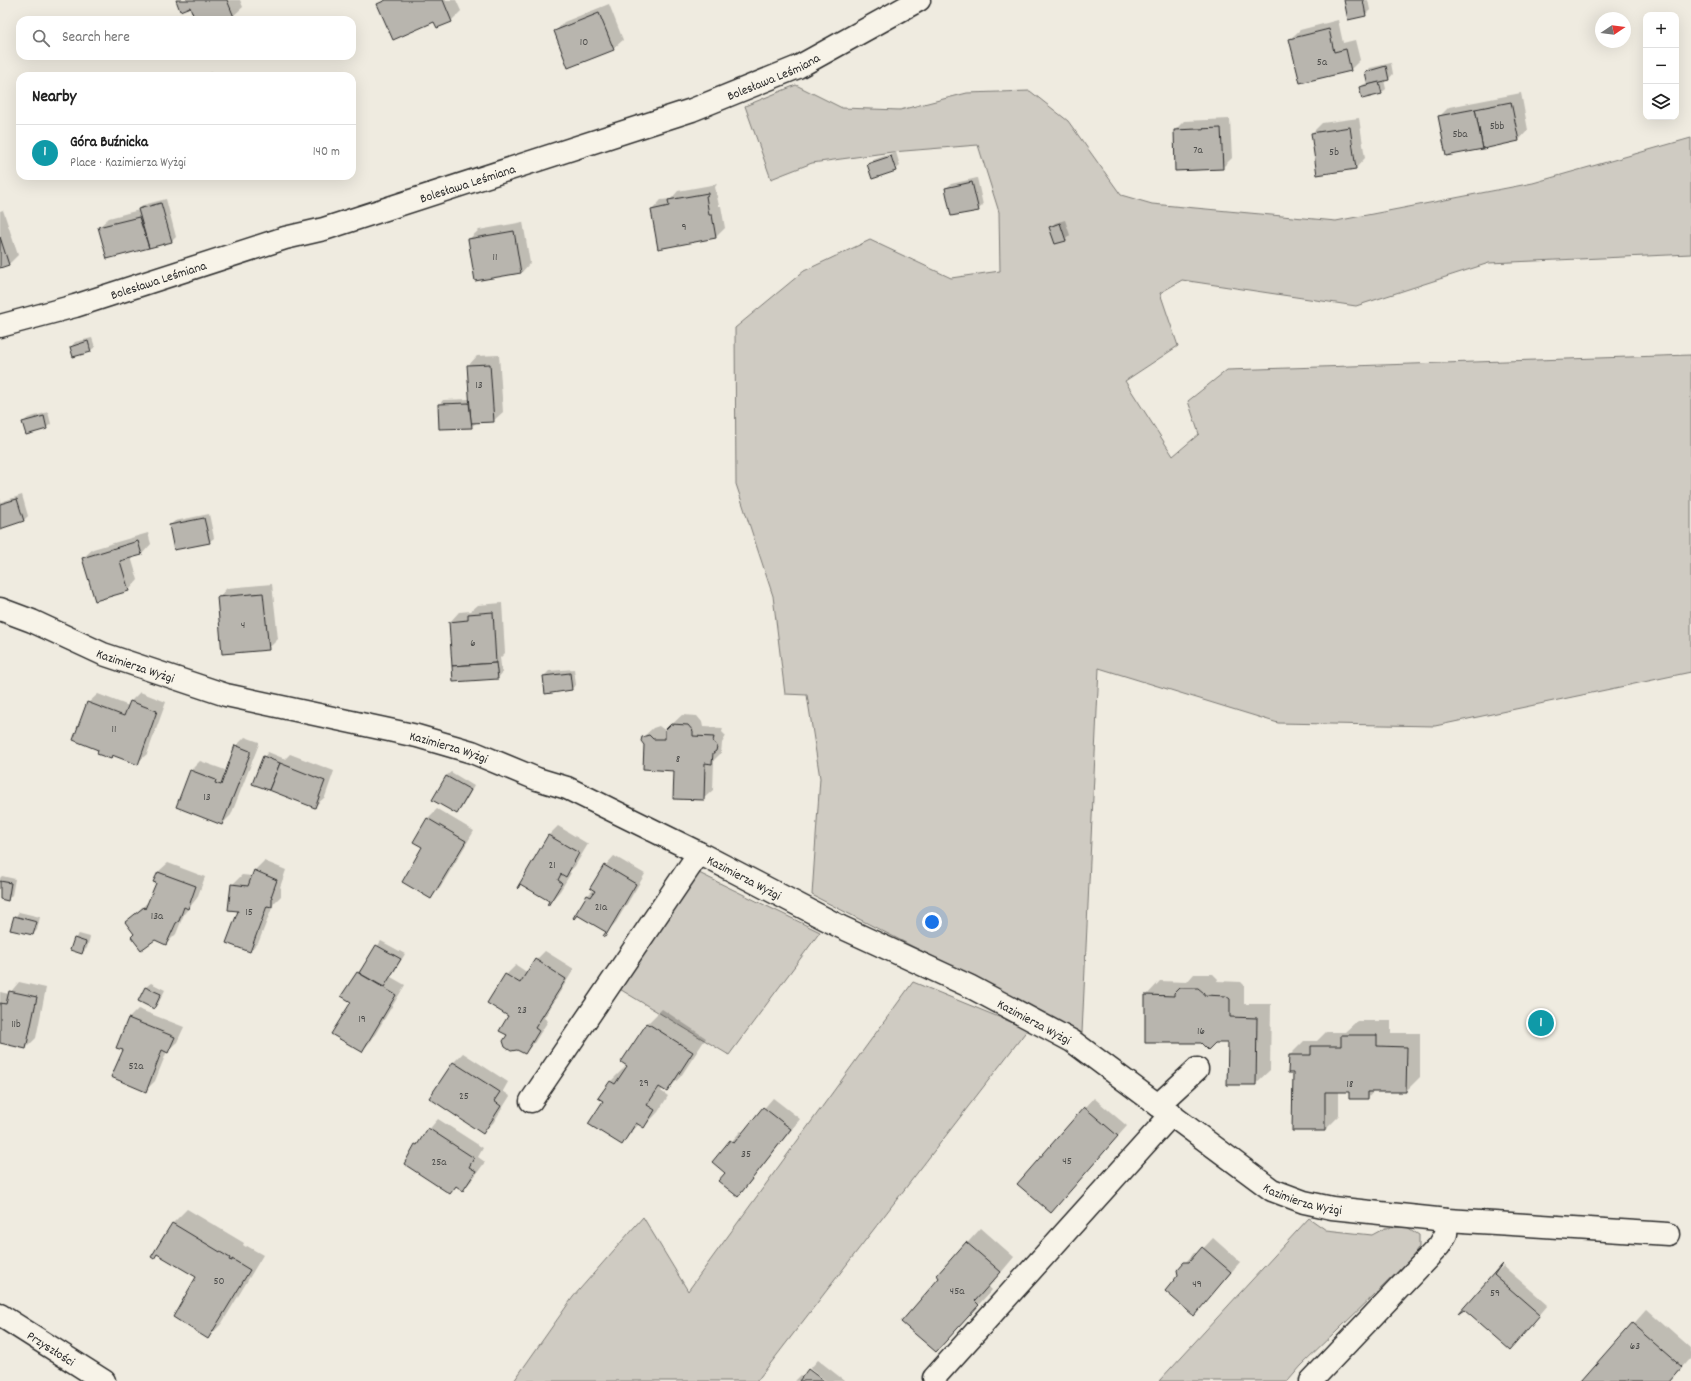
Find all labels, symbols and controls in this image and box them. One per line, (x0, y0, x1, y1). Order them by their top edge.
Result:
north arrow (1595, 12, 1631, 48)
map controls (1643, 12, 1679, 120)
button: + (1643, 12, 1679, 48)
search box (16, 16, 356, 60)
icon: search (30, 27, 52, 49)
text: Search here (62, 27, 130, 49)
house number: 10 (580, 35, 588, 51)
button: − (1643, 48, 1679, 84)
street label: Bolesława Leśmiana (725, 49, 825, 107)
house number: 5a (1317, 55, 1328, 71)
button: layers (1643, 84, 1679, 120)
text: Nearby (32, 86, 76, 110)
house number: 5bb (1490, 119, 1505, 135)
house number: 5ba (1452, 127, 1468, 143)
text: Góra Buźnicka (70, 132, 148, 154)
text: 1 (44, 143, 46, 162)
text: 140 m (313, 143, 340, 162)
house number: 7a (1193, 143, 1204, 159)
house number: 5b (1329, 145, 1339, 161)
text: Place · Kazimierza Wyżgi (70, 154, 186, 173)
street label: Bolesława Leśmiana (418, 160, 519, 209)
house number: 9 (681, 220, 687, 236)
house number: 11 (493, 250, 497, 266)
street label: Bolesława Leśmiana (109, 257, 210, 306)
house number: 13 (475, 378, 483, 394)
house number: 4 (241, 618, 245, 634)
house number: 6 (470, 636, 476, 652)
street label: Kazimierza Wyżgi (92, 645, 177, 689)
house number: 11 (112, 722, 116, 738)
street label: Kazimierza Wyżgi (408, 728, 491, 770)
house number: 8 (676, 752, 680, 768)
house number: 13 (203, 790, 211, 806)
street label: Kazimierza Wyżgi (703, 852, 784, 906)
house number: 21 (548, 858, 556, 874)
house number: 21a (595, 900, 608, 916)
house number: 15 (245, 905, 253, 921)
house number: 13a (151, 909, 164, 925)
your location (922, 912, 942, 932)
street label: Kazimierza Wyżgi (993, 996, 1074, 1051)
house number: 23 (517, 1003, 527, 1019)
pin: 1 (1528, 1008, 1554, 1038)
house number: 19 (358, 1012, 366, 1028)
house number: 11b (11, 1017, 21, 1033)
house number: 16 (1197, 1024, 1205, 1040)
house number: 52a (128, 1059, 144, 1075)
house number: 29 (639, 1076, 649, 1092)
house number: 18 (1347, 1077, 1353, 1093)
house number: 25 (459, 1089, 469, 1105)
house number: 35 (741, 1147, 751, 1163)
house number: 45 (1062, 1154, 1072, 1170)
house number: 25a (431, 1155, 447, 1171)
street label: Kazimierza Wyżgi (1258, 1179, 1343, 1221)
house number: 50 (213, 1274, 225, 1290)
house number: 49 (1192, 1277, 1202, 1293)
house number: 45a (950, 1284, 965, 1300)
house number: 59 (1490, 1286, 1500, 1302)
street label: Przyszłości (22, 1327, 78, 1373)
house number: 63 (1630, 1339, 1640, 1355)

